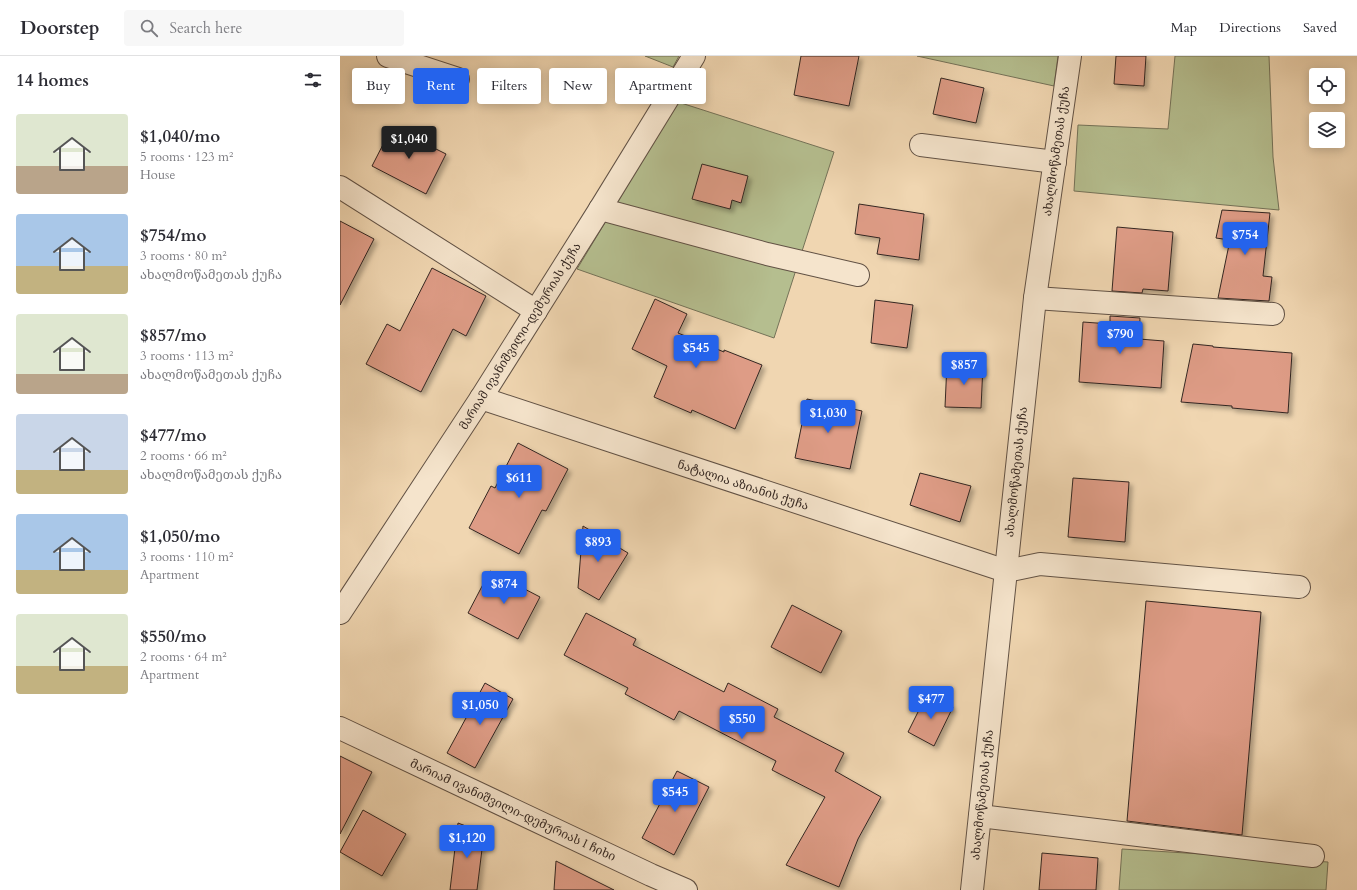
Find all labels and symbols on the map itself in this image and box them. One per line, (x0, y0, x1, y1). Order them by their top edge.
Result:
street label: ახალმოწამეთას ქუჩა (1039, 85, 1073, 217)
pin: $1,040 (376, 126, 442, 160)
pin: $754 (1221, 222, 1269, 256)
street label: მარიამ ივანიშვილი-დემურიას ქუჩა (455, 239, 585, 433)
pin: $790 (1096, 321, 1144, 355)
pin: $545 (672, 335, 720, 369)
pin: $857 (940, 352, 988, 386)
pin: $1,030 (795, 400, 861, 434)
street label: ახალმოწამეთას ქუჩა (1001, 406, 1031, 538)
street label: ნატალია აზიანის ქუჩა (675, 456, 811, 514)
pin: $611 (495, 465, 543, 499)
pin: $893 (574, 529, 622, 563)
pin: $874 (480, 571, 528, 605)
pin: $477 (907, 686, 955, 720)
pin: $1,050 (447, 692, 513, 726)
pin: $550 (718, 706, 766, 740)
street label: ახალმოწამეთას ქუჩა (967, 729, 997, 861)
street label: მარიამ ივანიშვილი-დემურიას I ჩიხი (408, 755, 619, 865)
pin: $545 (651, 779, 699, 813)
pin: $1,120 (434, 825, 500, 859)

